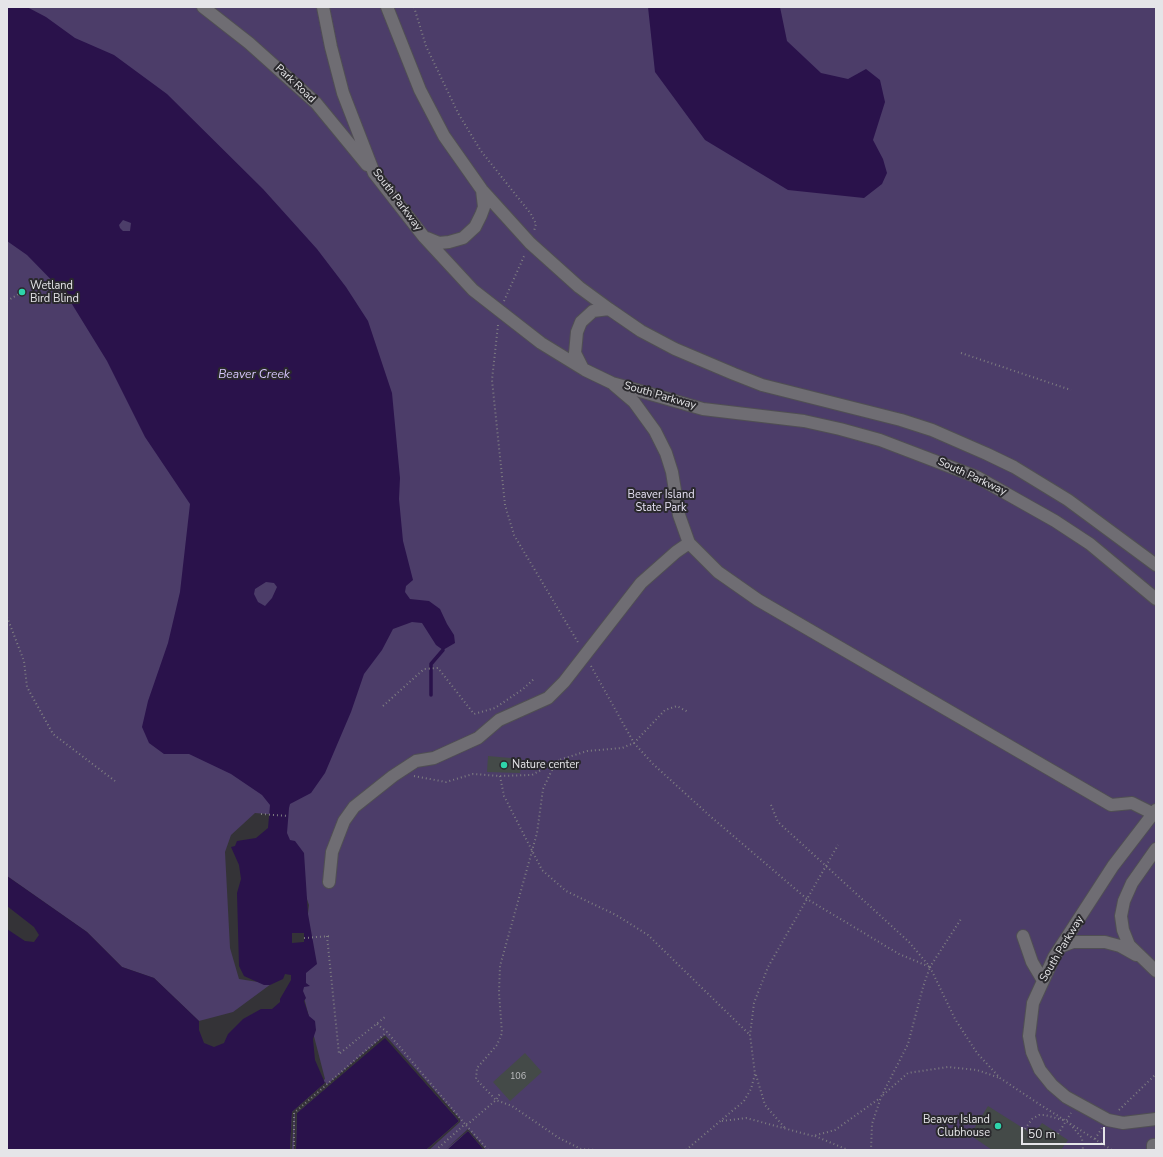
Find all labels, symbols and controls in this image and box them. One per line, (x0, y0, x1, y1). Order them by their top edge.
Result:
street label: Park Road (272, 62, 318, 106)
street label: South Parkway (369, 166, 425, 234)
place label: Wetland Bird Blind (30, 279, 79, 305)
marker: Wetland Bird Blind (17, 287, 27, 297)
water label: Beaver Creek (218, 368, 290, 382)
street label: South Parkway (622, 379, 698, 413)
street label: South Parkway (936, 455, 1008, 499)
park label: Beaver Island State Park (627, 488, 695, 514)
place label: Nature center (512, 758, 579, 772)
marker: Nature center (499, 760, 509, 770)
street label: South Parkway (1037, 914, 1087, 984)
house number: 106 (510, 1072, 526, 1082)
place label: Beaver Island Clubhouse (923, 1113, 990, 1139)
scale bar (1023, 1119, 1107, 1145)
marker: Beaver Island Clubhouse (993, 1121, 1003, 1131)
text: 50 m (1028, 1126, 1056, 1142)

